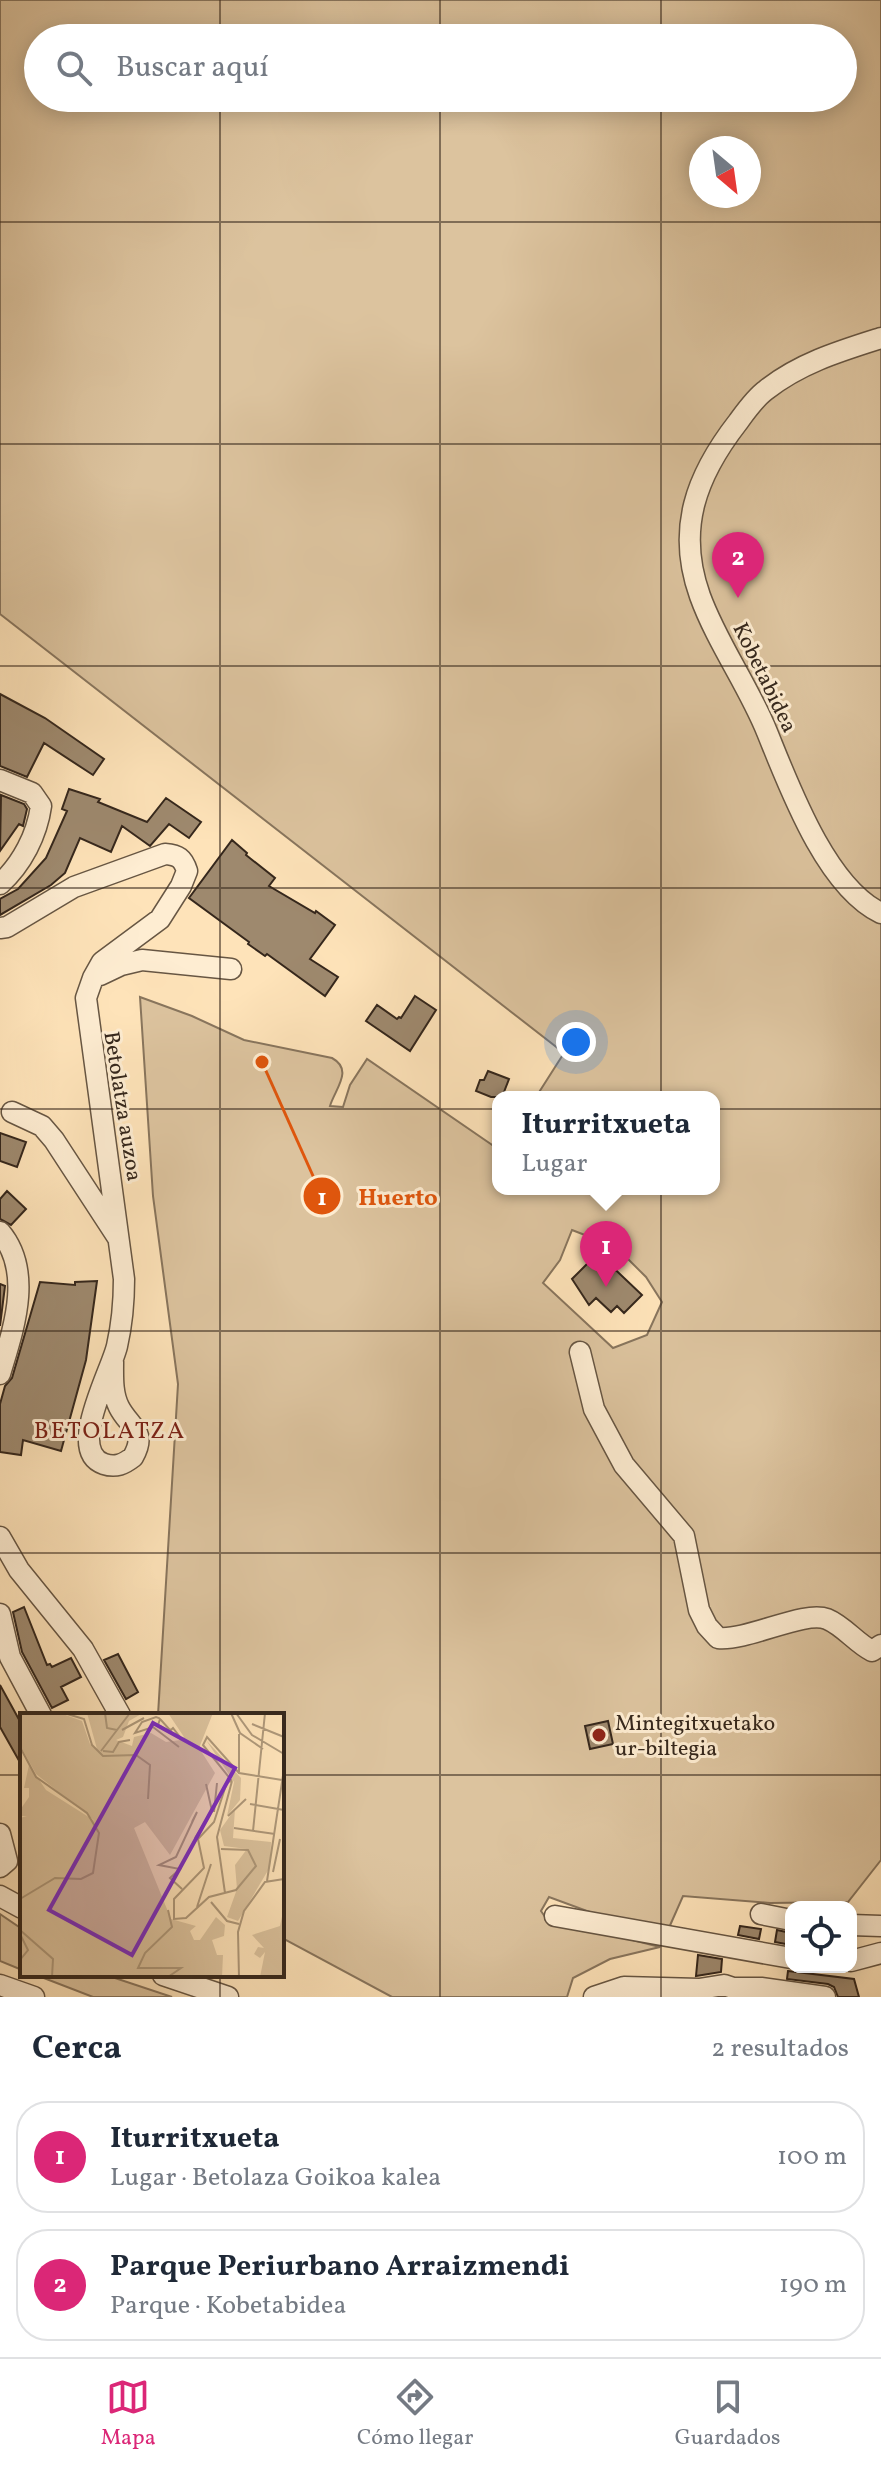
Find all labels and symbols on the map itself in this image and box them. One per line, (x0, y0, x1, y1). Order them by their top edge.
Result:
north arrow (689, 136, 761, 208)
pin: 2 (712, 532, 764, 598)
street label: Kobetabidea (724, 618, 804, 738)
your location (556, 1022, 596, 1062)
street label: Betolatza auzoa (94, 1029, 149, 1184)
callout: Huerto (302, 1172, 454, 1220)
text: 1 (317, 1182, 327, 1216)
text: Huerto (358, 1182, 438, 1216)
pin: 1 (580, 1221, 632, 1287)
district label: BETOLATZA (34, 1415, 186, 1449)
place label: Mintegitxuetako ur-biltegia (615, 1709, 775, 1765)
inset map (20, 1713, 284, 1977)
marker: Mintegitxuetako ur-biltegia (590, 1726, 608, 1744)

